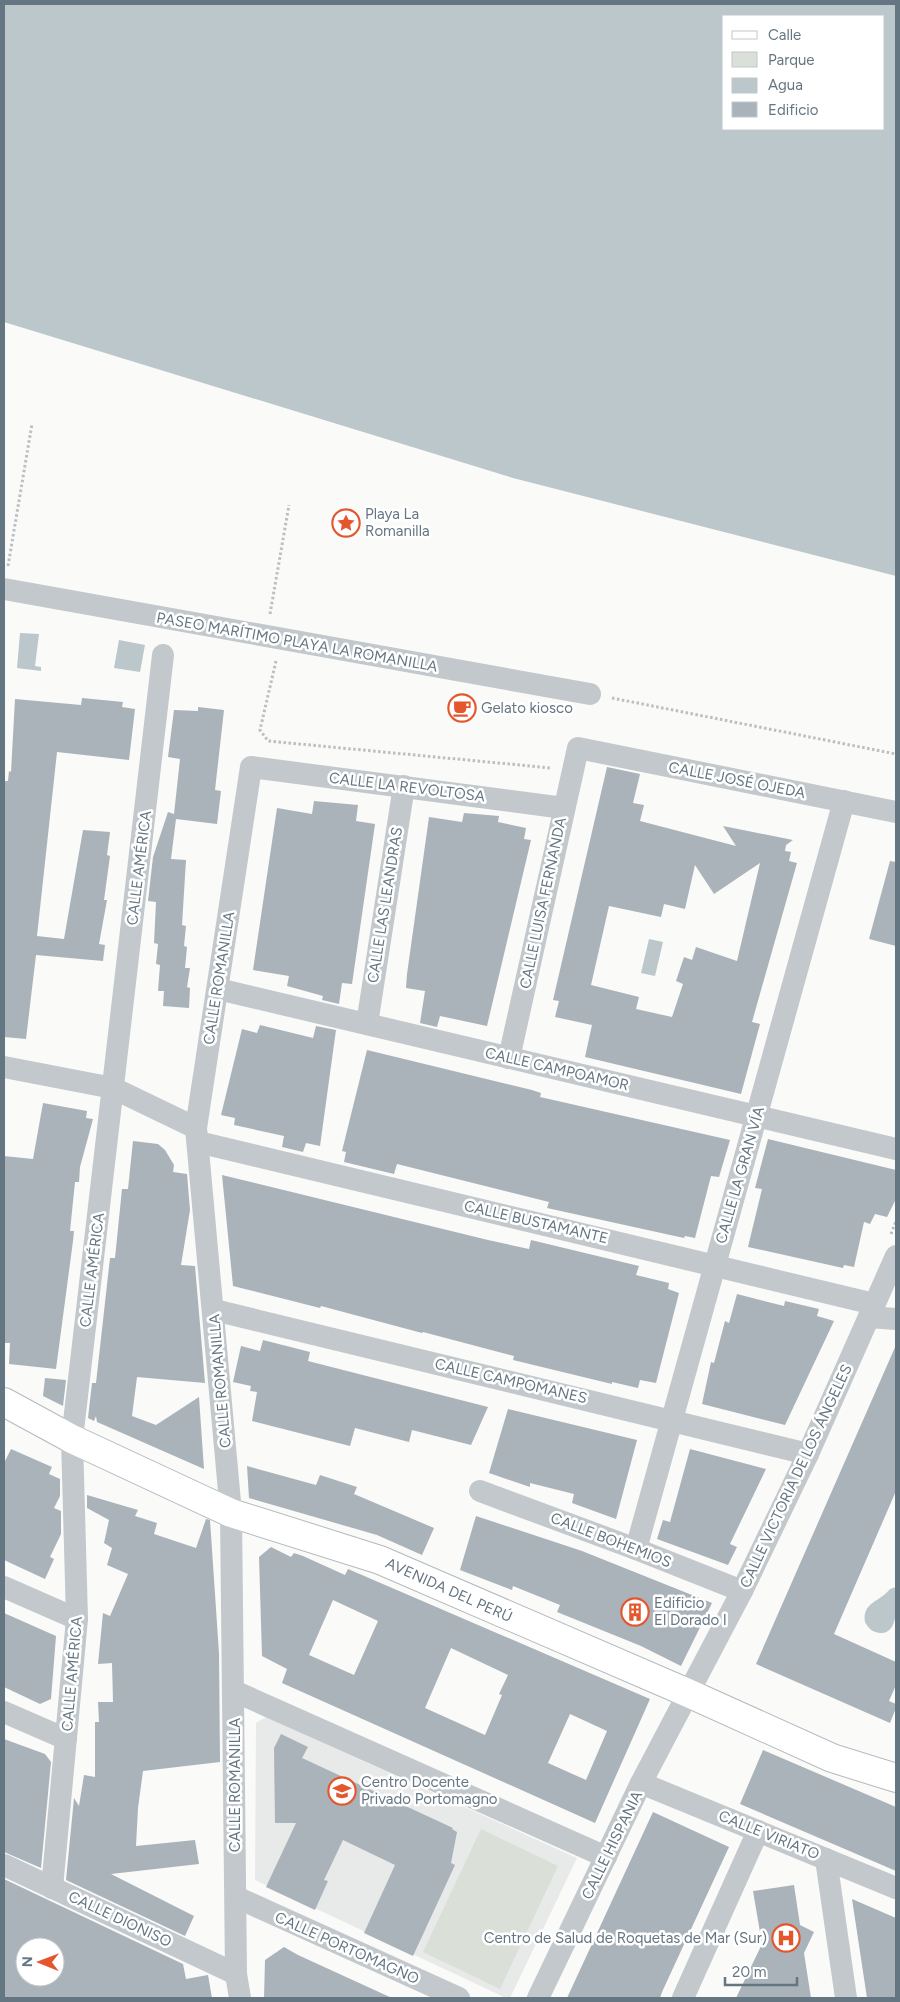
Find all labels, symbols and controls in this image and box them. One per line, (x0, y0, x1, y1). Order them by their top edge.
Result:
legend (722, 15, 885, 130)
text: Calle (768, 26, 801, 44)
text: Parque (768, 51, 815, 69)
text: Agua (768, 76, 803, 94)
text: Edificio (768, 101, 819, 119)
place label: Playa La Romanilla (365, 505, 430, 540)
place icon: Playa La Romanilla (331, 508, 361, 538)
street label: PASEO MARÍTIMO PLAYA LA ROMANILLA (155, 608, 439, 676)
cafe icon: Gelato kiosco (447, 693, 477, 723)
place label: Gelato kiosco (481, 699, 573, 717)
street label: CALLE JOSÉ OJEDA (667, 758, 807, 802)
street label: CALLE LA REVOLTOSA (328, 768, 486, 806)
street label: CALLE AMÉRICA (123, 810, 155, 926)
street label: CALLE LUISA FERNANDA (516, 816, 570, 990)
street label: CALLE LAS LEANDRAS (364, 826, 406, 984)
street label: CALLE ROMANILLA (200, 910, 238, 1046)
street label: CALLE CAMPOAMOR (483, 1044, 631, 1094)
street label: CALLE LA GRAN VÍA (712, 1104, 768, 1246)
street label: CALLE BUSTAMANTE (462, 1197, 610, 1247)
street label: CALLE AMÉRICA (76, 1212, 108, 1328)
street label: CALLE ROMANILLA (205, 1313, 235, 1449)
street label: CALLE CAMPOMANES (433, 1355, 589, 1407)
street label: CALLE VICTORIA DE LOS ÁNGELES (736, 1361, 856, 1591)
street label: CALLE BOHEMIOS (548, 1509, 674, 1571)
street label: AVENIDA DEL PERÚ (383, 1554, 515, 1626)
place label: Edificio El Dorado I (654, 1594, 727, 1629)
building icon: Edificio El Dorado I (620, 1597, 650, 1627)
street label: CALLE AMÉRICA (58, 1616, 86, 1732)
street label: CALLE ROMANILLA (226, 1718, 244, 1852)
place label: Centro Docente Privado Portomagno (361, 1773, 498, 1808)
school or university icon: Centro Docente Privado Portomagno (327, 1776, 357, 1806)
street label: CALLE HISPANIA (578, 1788, 646, 1902)
street label: CALLE VIRIATO (716, 1807, 822, 1863)
street label: CALLE DIONISO (66, 1887, 174, 1951)
street label: CALLE PORTOMAGNO (272, 1908, 422, 1988)
hospital icon: Centro de Salud de Roquetas de Mar (Sur) (771, 1923, 801, 1953)
place label: Centro de Salud de Roquetas de Mar (Sur) (484, 1929, 767, 1947)
north arrow (15, 1937, 65, 1987)
scale bar (725, 1954, 798, 1986)
text: N (19, 1956, 36, 1967)
text: 20 m (732, 1963, 766, 1981)

